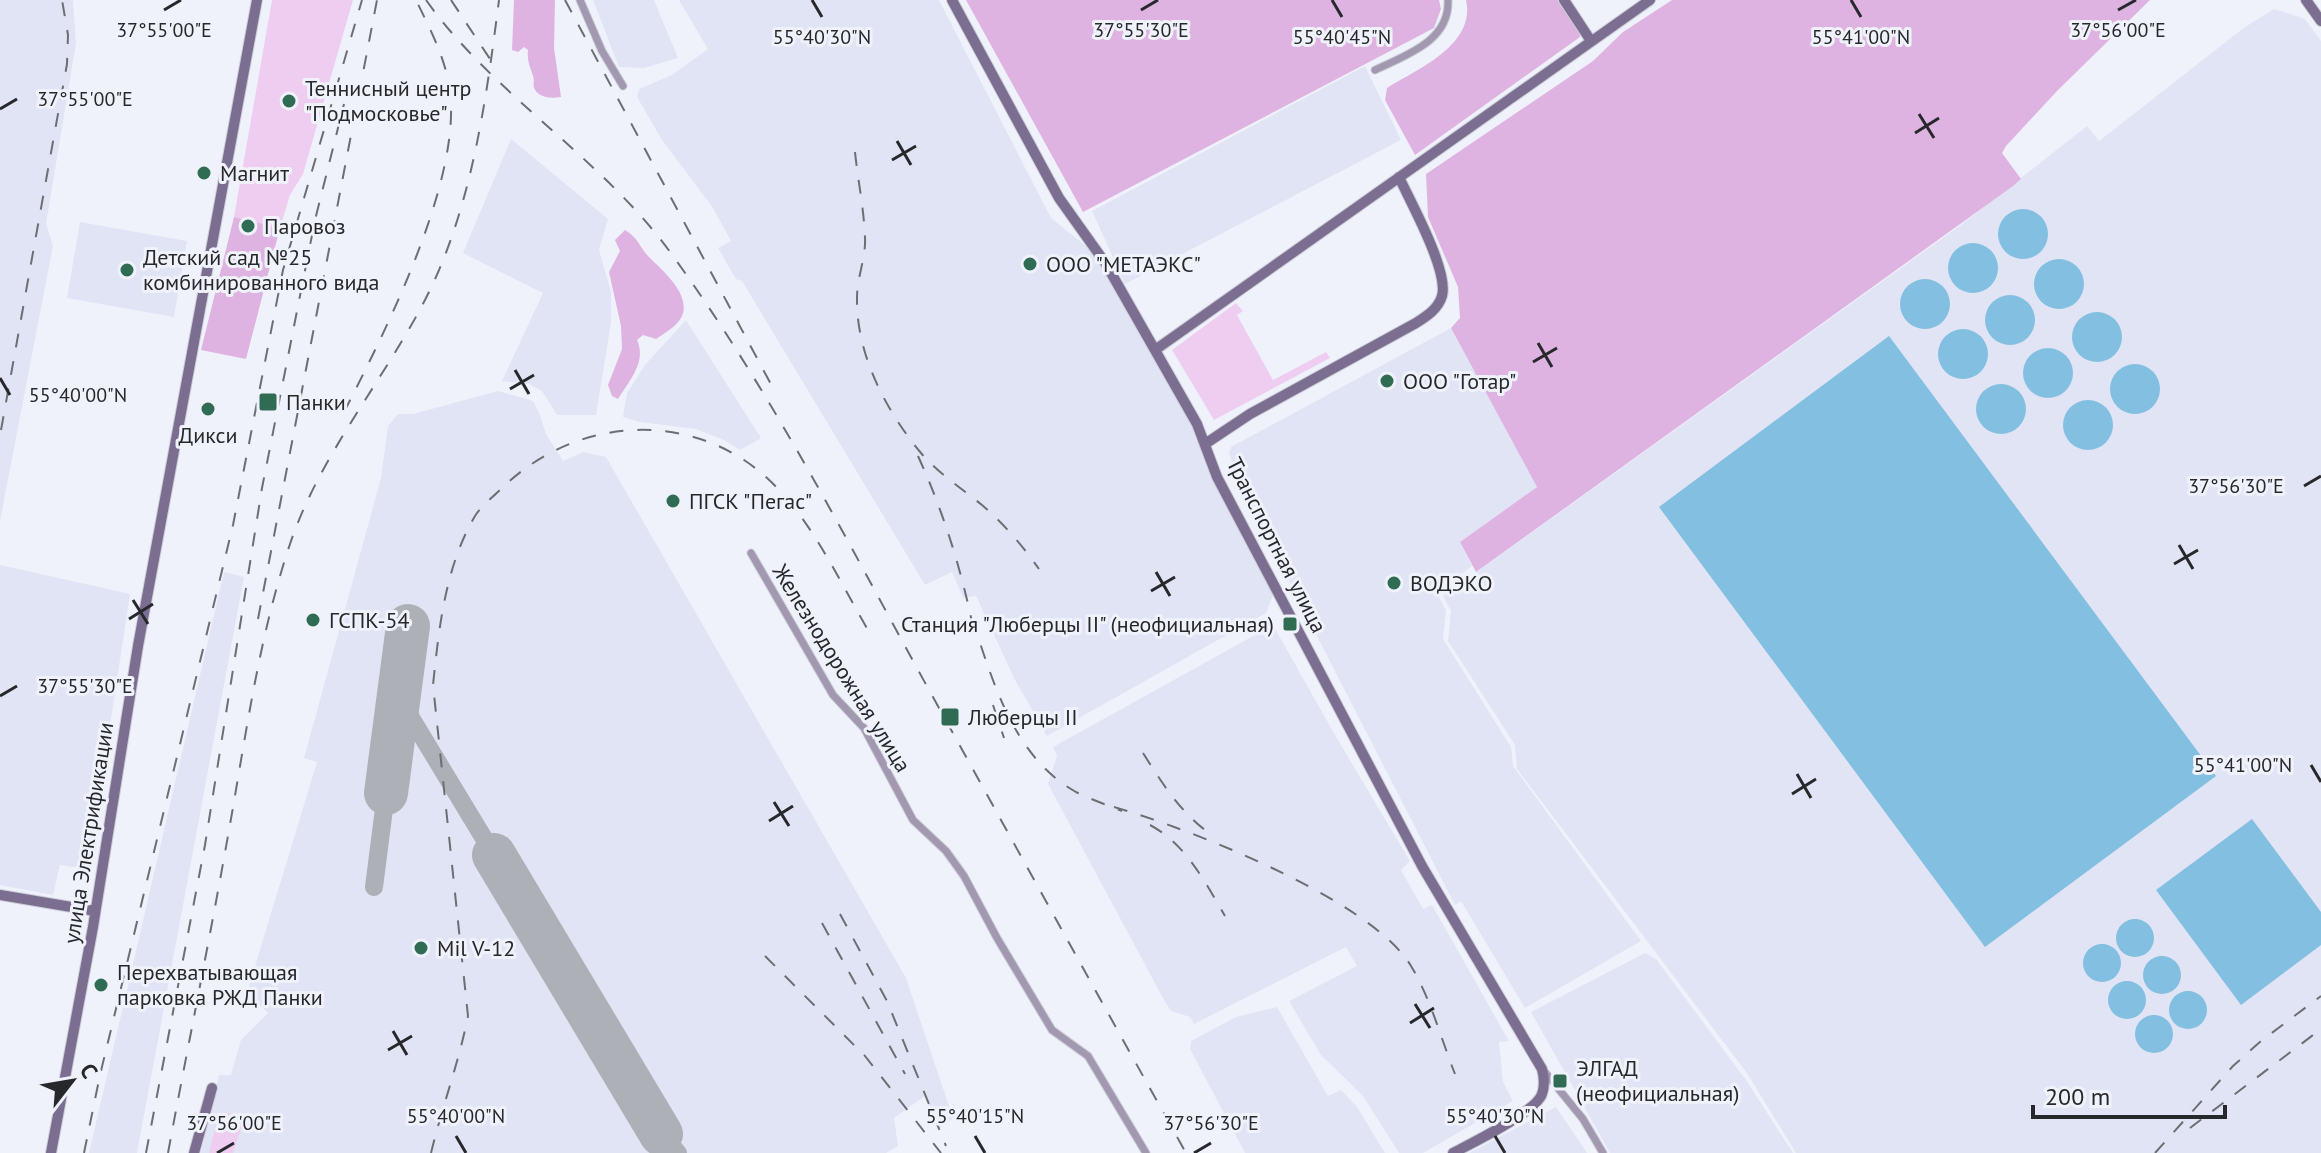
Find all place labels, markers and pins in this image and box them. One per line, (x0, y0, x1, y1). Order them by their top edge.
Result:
place label: Теннисный центр "Подмосковье" (305, 74, 471, 127)
marker: Теннисный центр "Подмосковье" (280, 92, 298, 110)
place label: Магнит (220, 159, 289, 187)
marker: Магнит (195, 164, 213, 182)
place label: Паровоз (264, 212, 346, 240)
marker: Паровоз (239, 217, 257, 235)
place label: Детский сад №25 комбинированного вида (143, 243, 379, 296)
place label: ООО "МЕТАЭКС" (1046, 250, 1201, 278)
marker: ООО "МЕТАЭКС" (1021, 255, 1039, 273)
marker: Детский сад №25 комбинированного вида (118, 261, 136, 279)
place label: ООО "Готар" (1403, 367, 1516, 395)
marker: ООО "Готар" (1378, 372, 1396, 390)
place label: Панки (286, 388, 346, 416)
marker: Панки (257, 391, 279, 413)
marker: Дикси (199, 400, 217, 418)
place label: Дикси (179, 421, 237, 449)
place label: ПГСК "Пегас" (689, 487, 812, 515)
marker: ПГСК "Пегас" (664, 492, 682, 510)
place label: ВОДЭКО (1410, 569, 1493, 597)
marker: ВОДЭКО (1385, 574, 1403, 592)
place label: ГСПК-54 (329, 606, 409, 634)
place label: Станция "Люберцы II" (неофициальная) (901, 610, 1274, 638)
marker: ГСПК-54 (304, 611, 322, 629)
marker: Станция "Люберцы II" (неофициальная) (1281, 615, 1299, 633)
place label: Люберцы II (967, 703, 1078, 731)
marker: Люберцы II (939, 706, 961, 728)
place label: Mil V-12 (437, 934, 515, 962)
marker: Mil V-12 (412, 939, 430, 957)
place label: Перехватывающая парковка РЖД Панки (117, 958, 323, 1011)
marker: Перехватывающая парковка РЖД Панки (92, 976, 110, 994)
place label: ЭЛГАД (неофициальная) (1576, 1054, 1739, 1107)
marker: ЭЛГАД (неофициальная) (1551, 1072, 1569, 1090)

